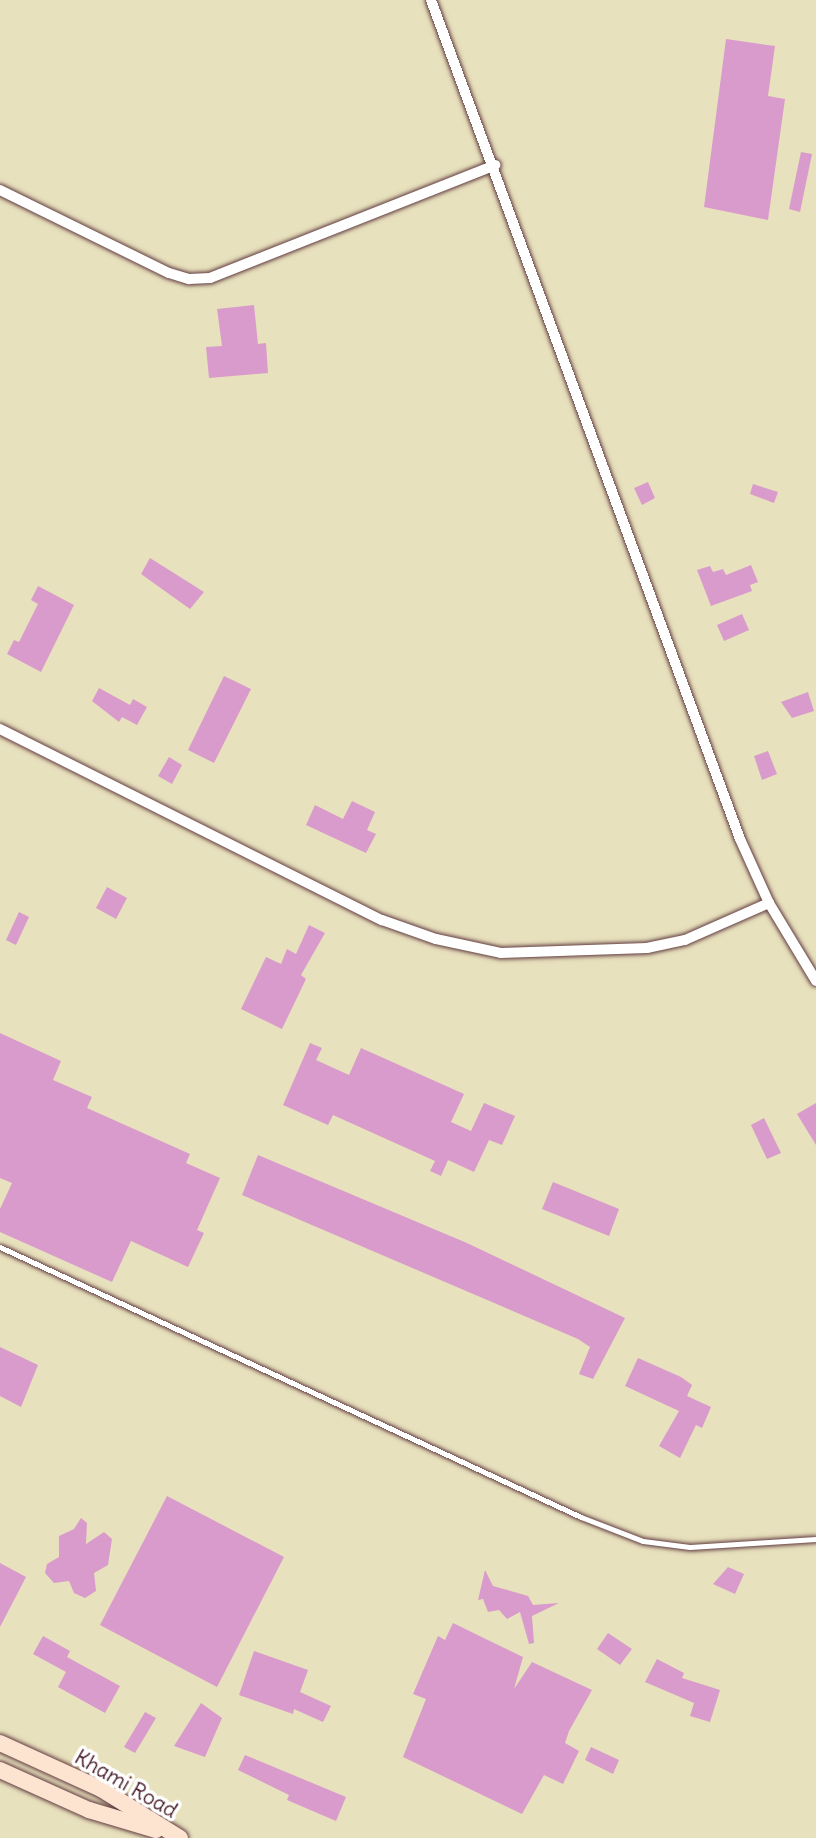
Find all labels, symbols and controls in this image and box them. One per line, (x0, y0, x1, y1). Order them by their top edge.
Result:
street label: Khami Road (70, 1744, 182, 1824)

